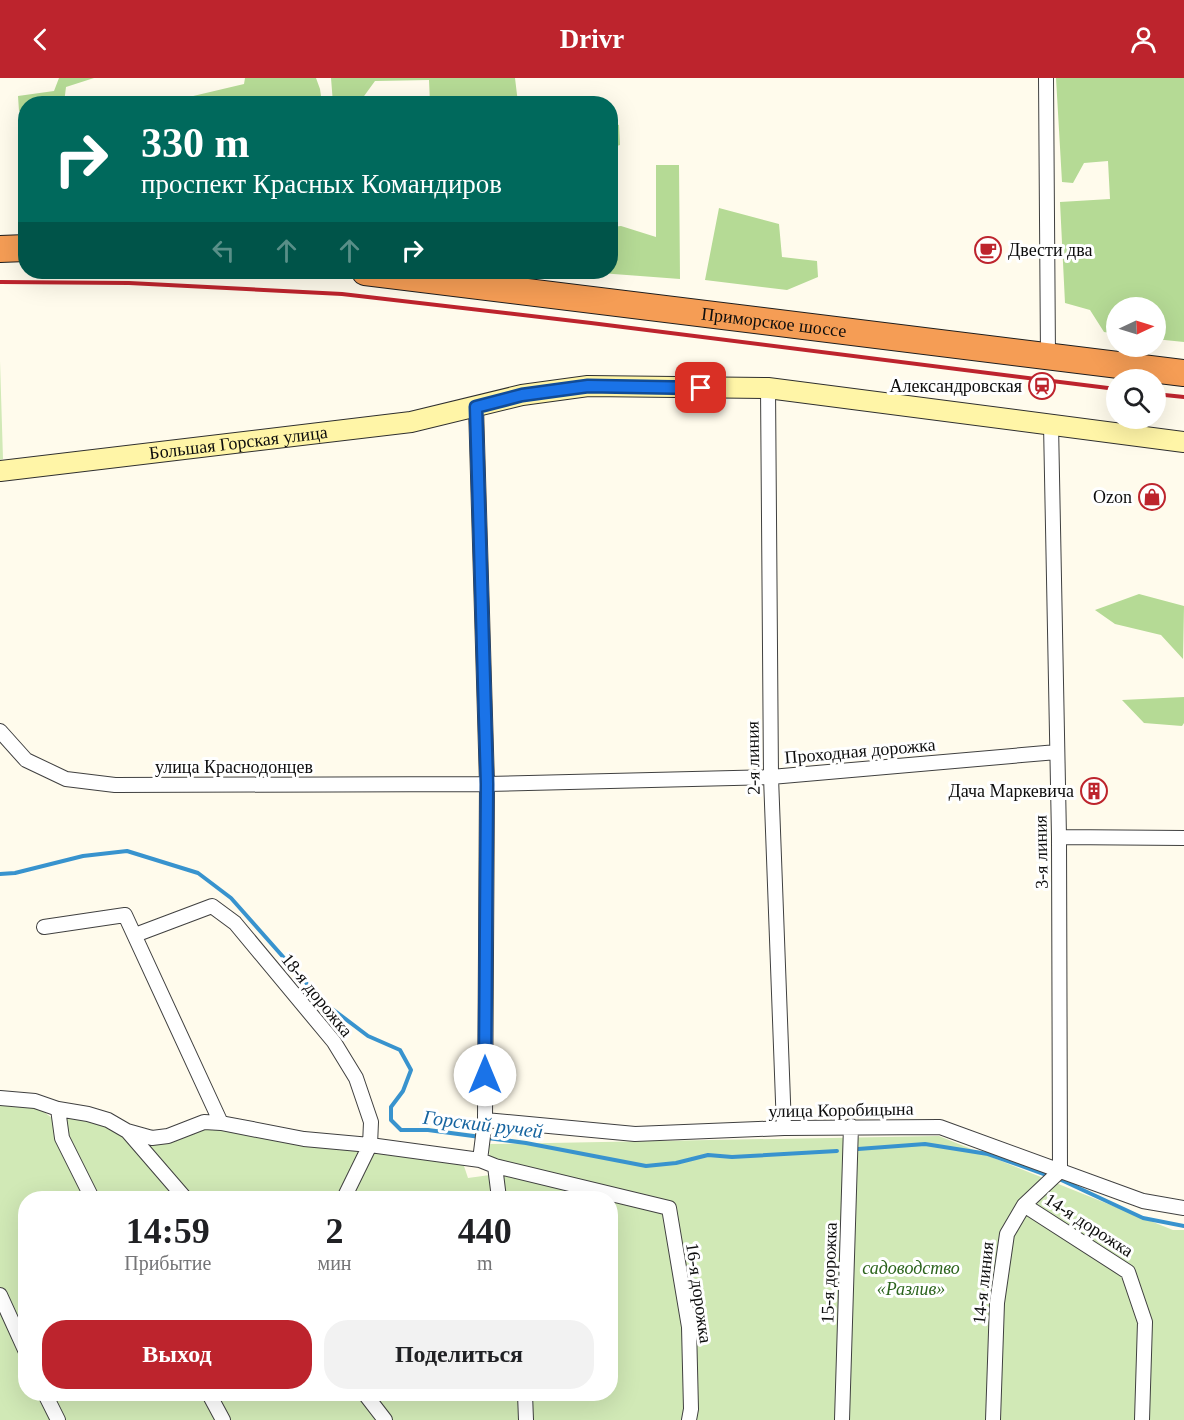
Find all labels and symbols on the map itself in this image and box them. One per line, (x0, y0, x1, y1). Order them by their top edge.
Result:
cafe icon: Двести два (973, 235, 1003, 265)
place label: Двести два (1008, 240, 1093, 260)
north arrow (1106, 297, 1166, 357)
street label: Приморское шоссе (700, 304, 848, 341)
pin (675, 362, 726, 413)
station icon: Александровская (1027, 371, 1057, 401)
place label: Александровская (890, 376, 1022, 396)
street label: Большая Горская улица (148, 422, 329, 463)
shop icon: Ozon (1137, 482, 1167, 512)
place label: Ozon (1093, 487, 1132, 507)
street label: 2-я линия (742, 721, 764, 795)
street label: Проходная дорожка (784, 734, 936, 768)
street label: улица Краснодонцев (155, 757, 313, 777)
building icon: Дача Маркевича (1079, 776, 1109, 806)
place label: Дача Маркевича (948, 781, 1074, 801)
street label: 3-я линия (1030, 815, 1052, 889)
street label: 18-я дорожка (277, 949, 357, 1041)
position arrow (453, 1043, 517, 1107)
street label: улица Коробицына (768, 1099, 914, 1121)
water label: Горский ручей (421, 1106, 544, 1143)
street label: 14-я дорожка (1041, 1189, 1137, 1261)
street label: 15-я дорожка (817, 1222, 841, 1324)
street label: 16-я дорожка (682, 1241, 716, 1345)
street label: 14-я линия (969, 1241, 997, 1325)
park label: садоводство «Разлив» (862, 1258, 960, 1299)

